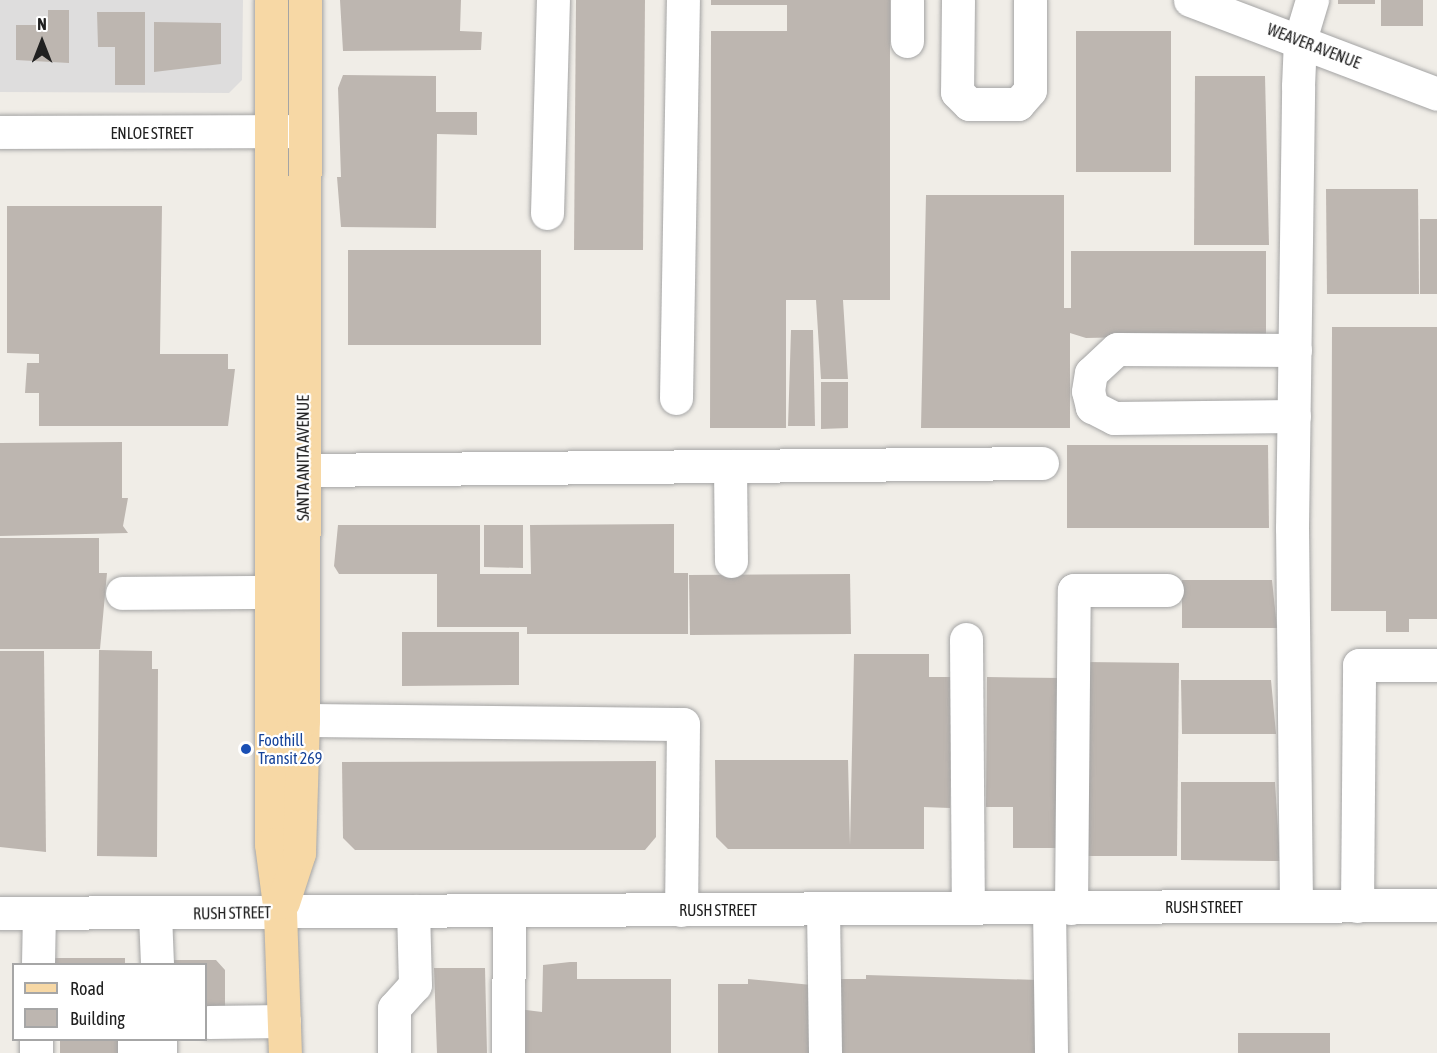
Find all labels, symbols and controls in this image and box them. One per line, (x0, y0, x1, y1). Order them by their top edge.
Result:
north arrow (12, 12, 72, 72)
text: N (37, 15, 47, 33)
street label: WEAVER AVENUE (1265, 19, 1363, 73)
street label: ENLOE STREET (111, 123, 193, 143)
street label: SANTA ANITA AVENUE (293, 395, 313, 521)
place label: Foothill Transit 269 (258, 730, 322, 768)
marker: Foothill Transit 269 (239, 742, 253, 756)
street label: RUSH STREET (1165, 897, 1243, 917)
street label: RUSH STREET (679, 900, 757, 920)
street label: RUSH STREET (193, 903, 271, 923)
legend (12, 963, 207, 1041)
text: Road (70, 978, 104, 999)
text: Building (70, 1008, 125, 1029)

